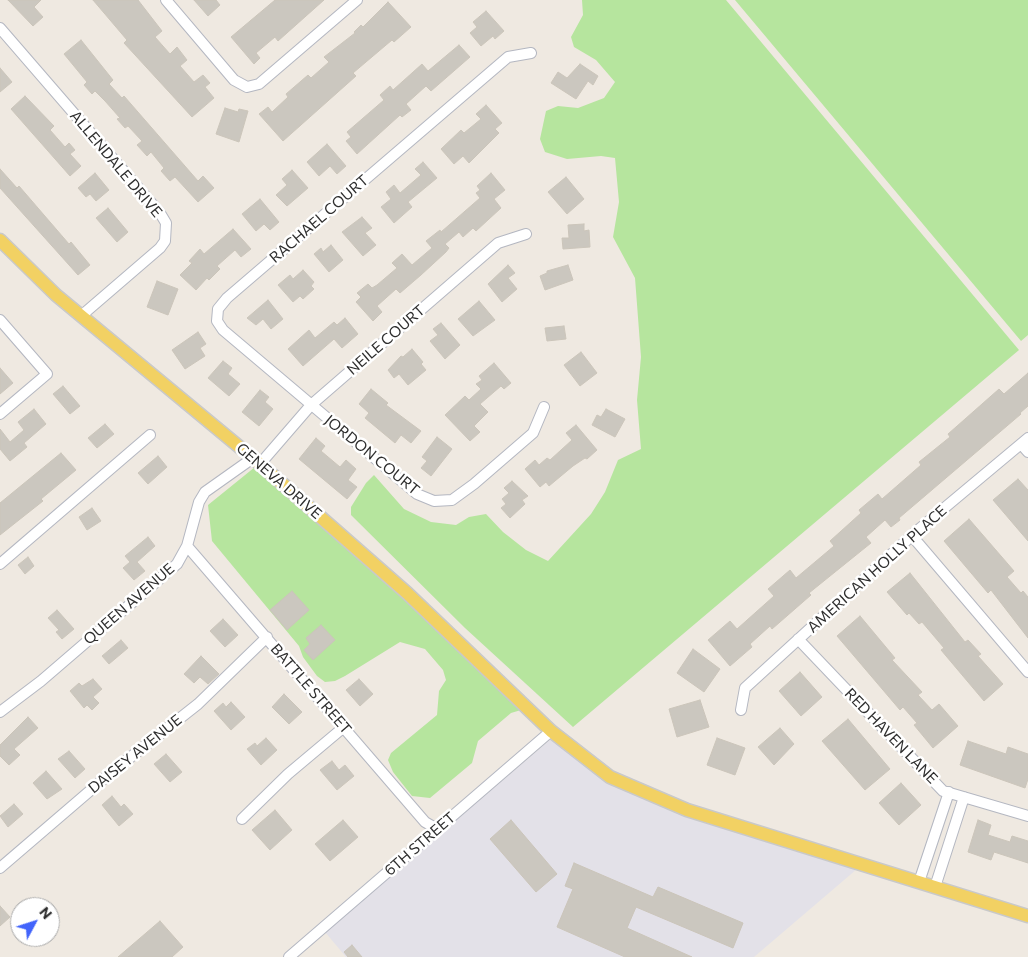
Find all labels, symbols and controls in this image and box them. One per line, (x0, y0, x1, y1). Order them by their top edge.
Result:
street label: ALLENDALE DRIVE (66, 107, 166, 221)
street label: RACHAEL COURT (266, 171, 372, 267)
street label: NEILE COURT (343, 301, 429, 379)
street label: JORDON COURT (321, 411, 423, 499)
street label: GENEVA DRIVE (233, 439, 325, 523)
street label: AMERICAN HOLLY PLACE (804, 502, 950, 636)
street label: QUEEN AVENUE (80, 560, 178, 648)
street label: BATTLE STREET (267, 640, 355, 738)
street label: RED HAVEN LANE (841, 684, 941, 788)
street label: DAISEY AVENUE (85, 711, 185, 797)
street label: 6TH STREET (381, 808, 459, 880)
north arrow (10, 897, 60, 947)
text: N (36, 903, 56, 922)

